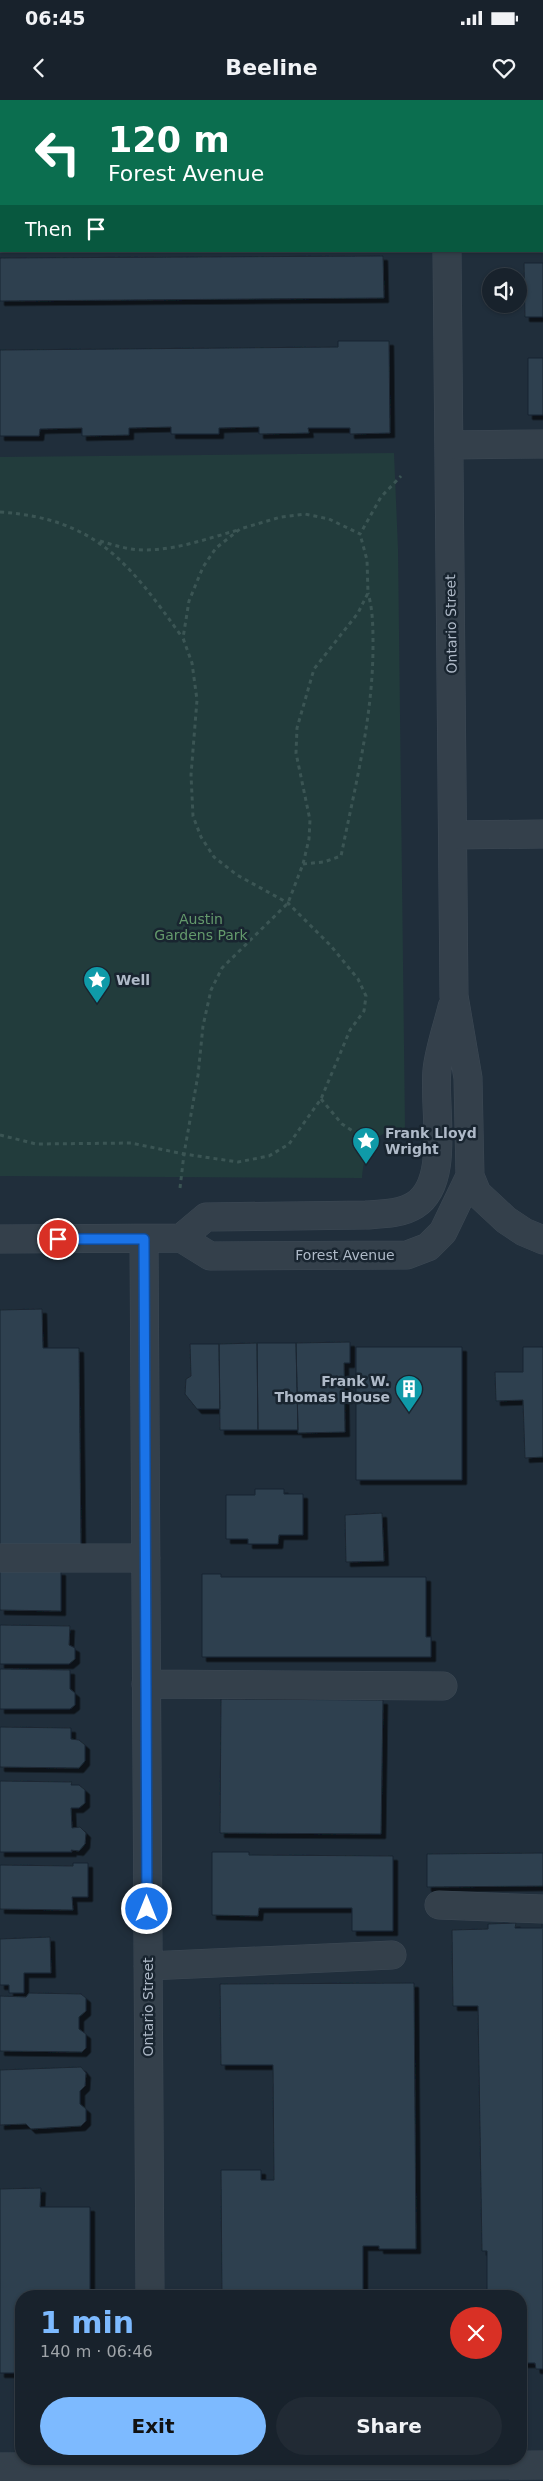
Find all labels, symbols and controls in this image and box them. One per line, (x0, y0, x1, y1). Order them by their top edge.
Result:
text: 06:45 (25, 7, 85, 29)
icon: back (25, 54, 53, 82)
icon: heart (490, 54, 518, 82)
text: Beeline (225, 55, 318, 80)
icon: left (25, 120, 90, 185)
text: 120 m (108, 120, 230, 160)
text: Forest Avenue (108, 161, 264, 186)
icon: arrive (82, 215, 110, 243)
text: Then (25, 218, 72, 240)
map controls (482, 268, 527, 313)
button: sound (482, 268, 527, 313)
street label: Ontario Street (442, 574, 460, 674)
park label: Austin Gardens Park (154, 911, 249, 943)
place icon: Well (82, 965, 112, 1004)
place label: Well (116, 972, 150, 988)
place label: Frank Lloyd Wright (385, 1125, 477, 1157)
place icon: Frank Lloyd Wright (351, 1126, 381, 1165)
pin (37, 1218, 79, 1260)
icon: arrive (44, 1225, 72, 1253)
street label: Forest Avenue (295, 1247, 395, 1263)
place label: Frank W. Thomas House (274, 1373, 390, 1405)
building icon: Frank W. Thomas House (394, 1374, 424, 1413)
position arrow (120, 1882, 172, 1934)
street label: Ontario Street (140, 1957, 156, 2057)
text: 1 min (40, 2305, 134, 2340)
button: close (450, 2307, 502, 2359)
text: 140 m · 06:46 (40, 2342, 153, 2361)
button: Exit (40, 2397, 266, 2455)
button: Share (276, 2397, 502, 2455)

